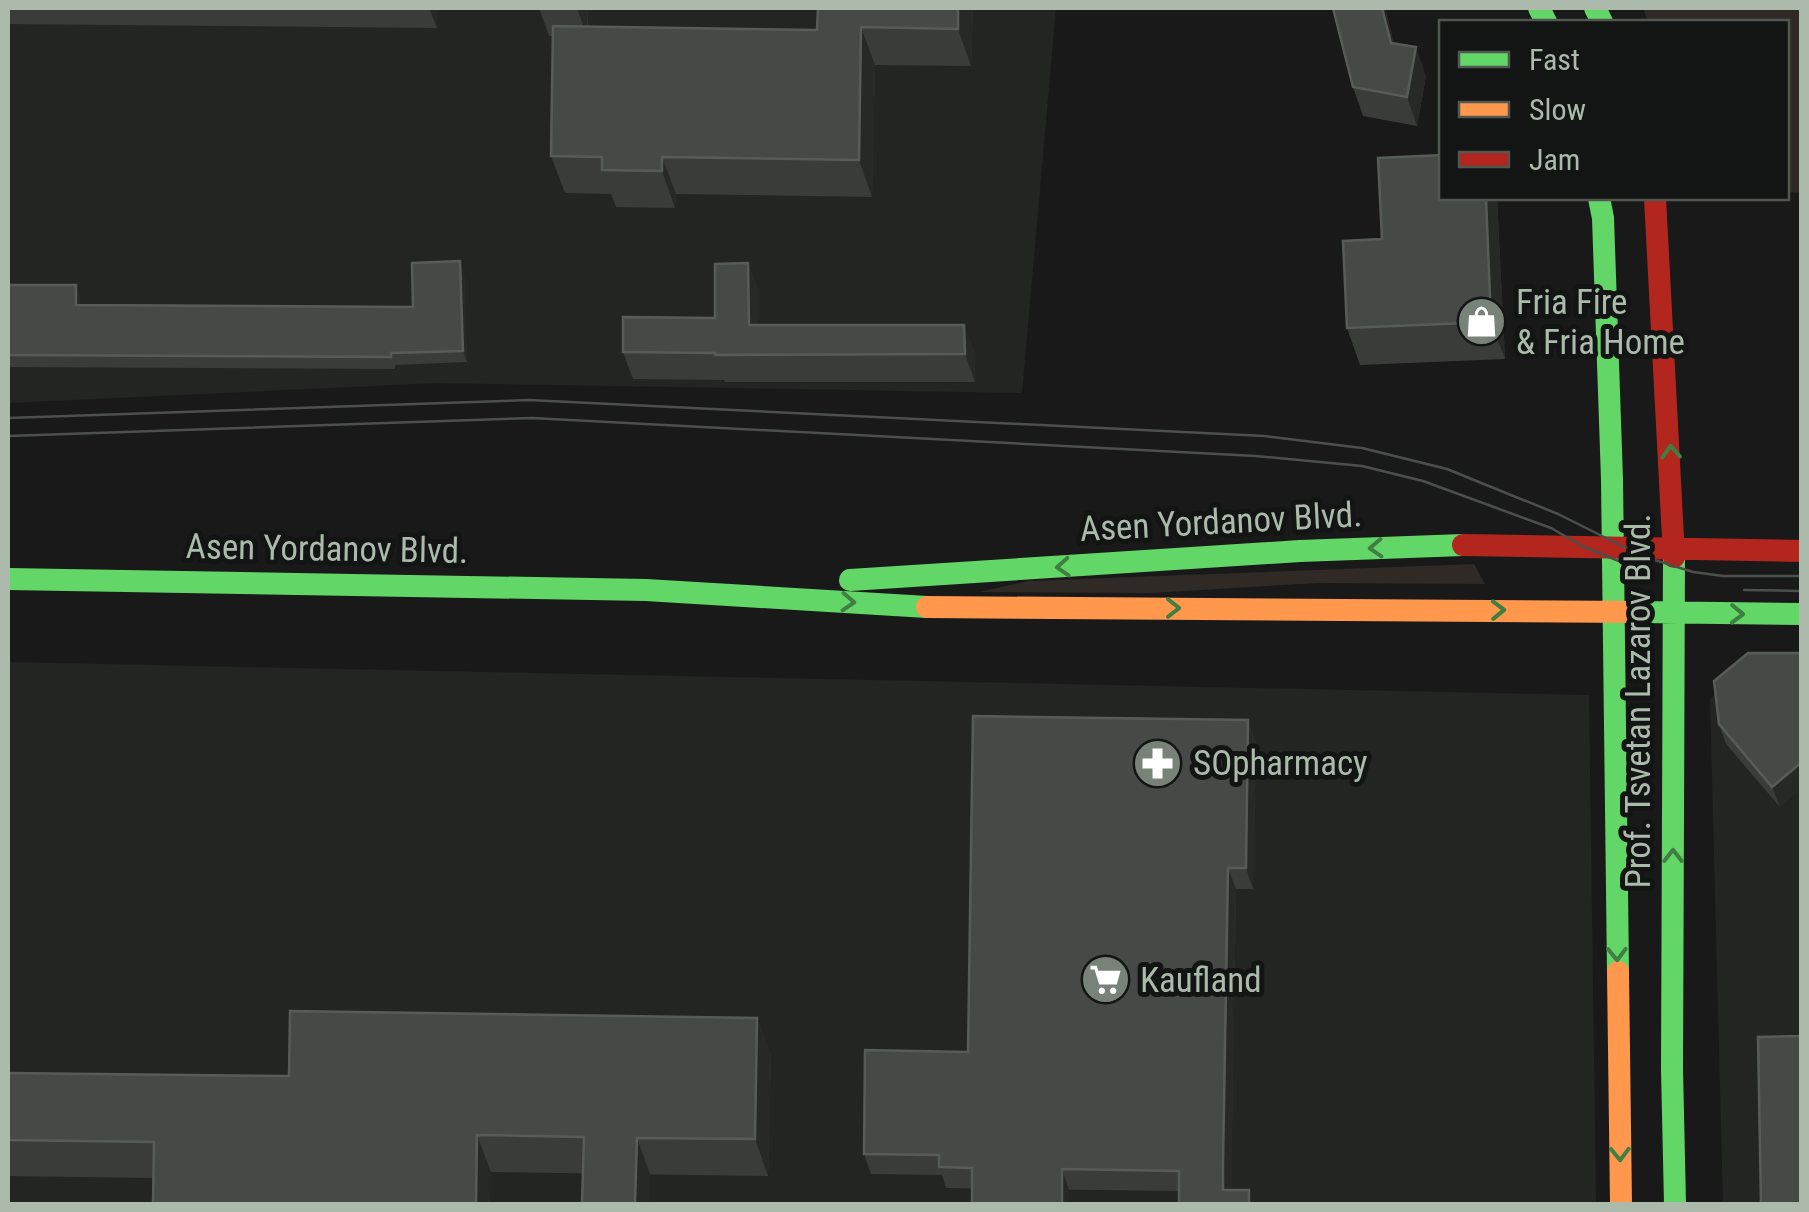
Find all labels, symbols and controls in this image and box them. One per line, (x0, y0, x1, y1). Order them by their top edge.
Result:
legend (1439, 20, 1789, 200)
text: Fast (1529, 42, 1580, 77)
text: Slow (1529, 92, 1586, 127)
text: Jam (1529, 142, 1580, 177)
place label: Fria Fire & Fria Home (1516, 282, 1685, 363)
shop icon: Fria Fire & Fria Home (1455, 296, 1507, 348)
one-way arrow (1661, 443, 1682, 459)
street label: Asen Yordanov Blvd. (1079, 494, 1363, 550)
street label: Prof. Tsvetan Lazarov Blvd. (1618, 513, 1659, 889)
street label: Asen Yordanov Blvd. (185, 526, 469, 572)
one-way arrow (1367, 537, 1383, 558)
one-way arrow (1055, 556, 1071, 577)
one-way arrow (841, 591, 857, 612)
one-way arrow (1166, 597, 1181, 619)
one-way arrow (1490, 599, 1506, 621)
one-way arrow (1730, 603, 1746, 624)
pharmacy icon: SOpharmacy (1132, 737, 1184, 789)
place label: SOpharmacy (1193, 743, 1368, 784)
one-way arrow (1662, 847, 1684, 862)
one-way arrow (1606, 946, 1628, 962)
supermarket icon: Kaufland (1079, 954, 1131, 1006)
place label: Kaufland (1140, 960, 1262, 1001)
one-way arrow (1610, 1147, 1631, 1163)

